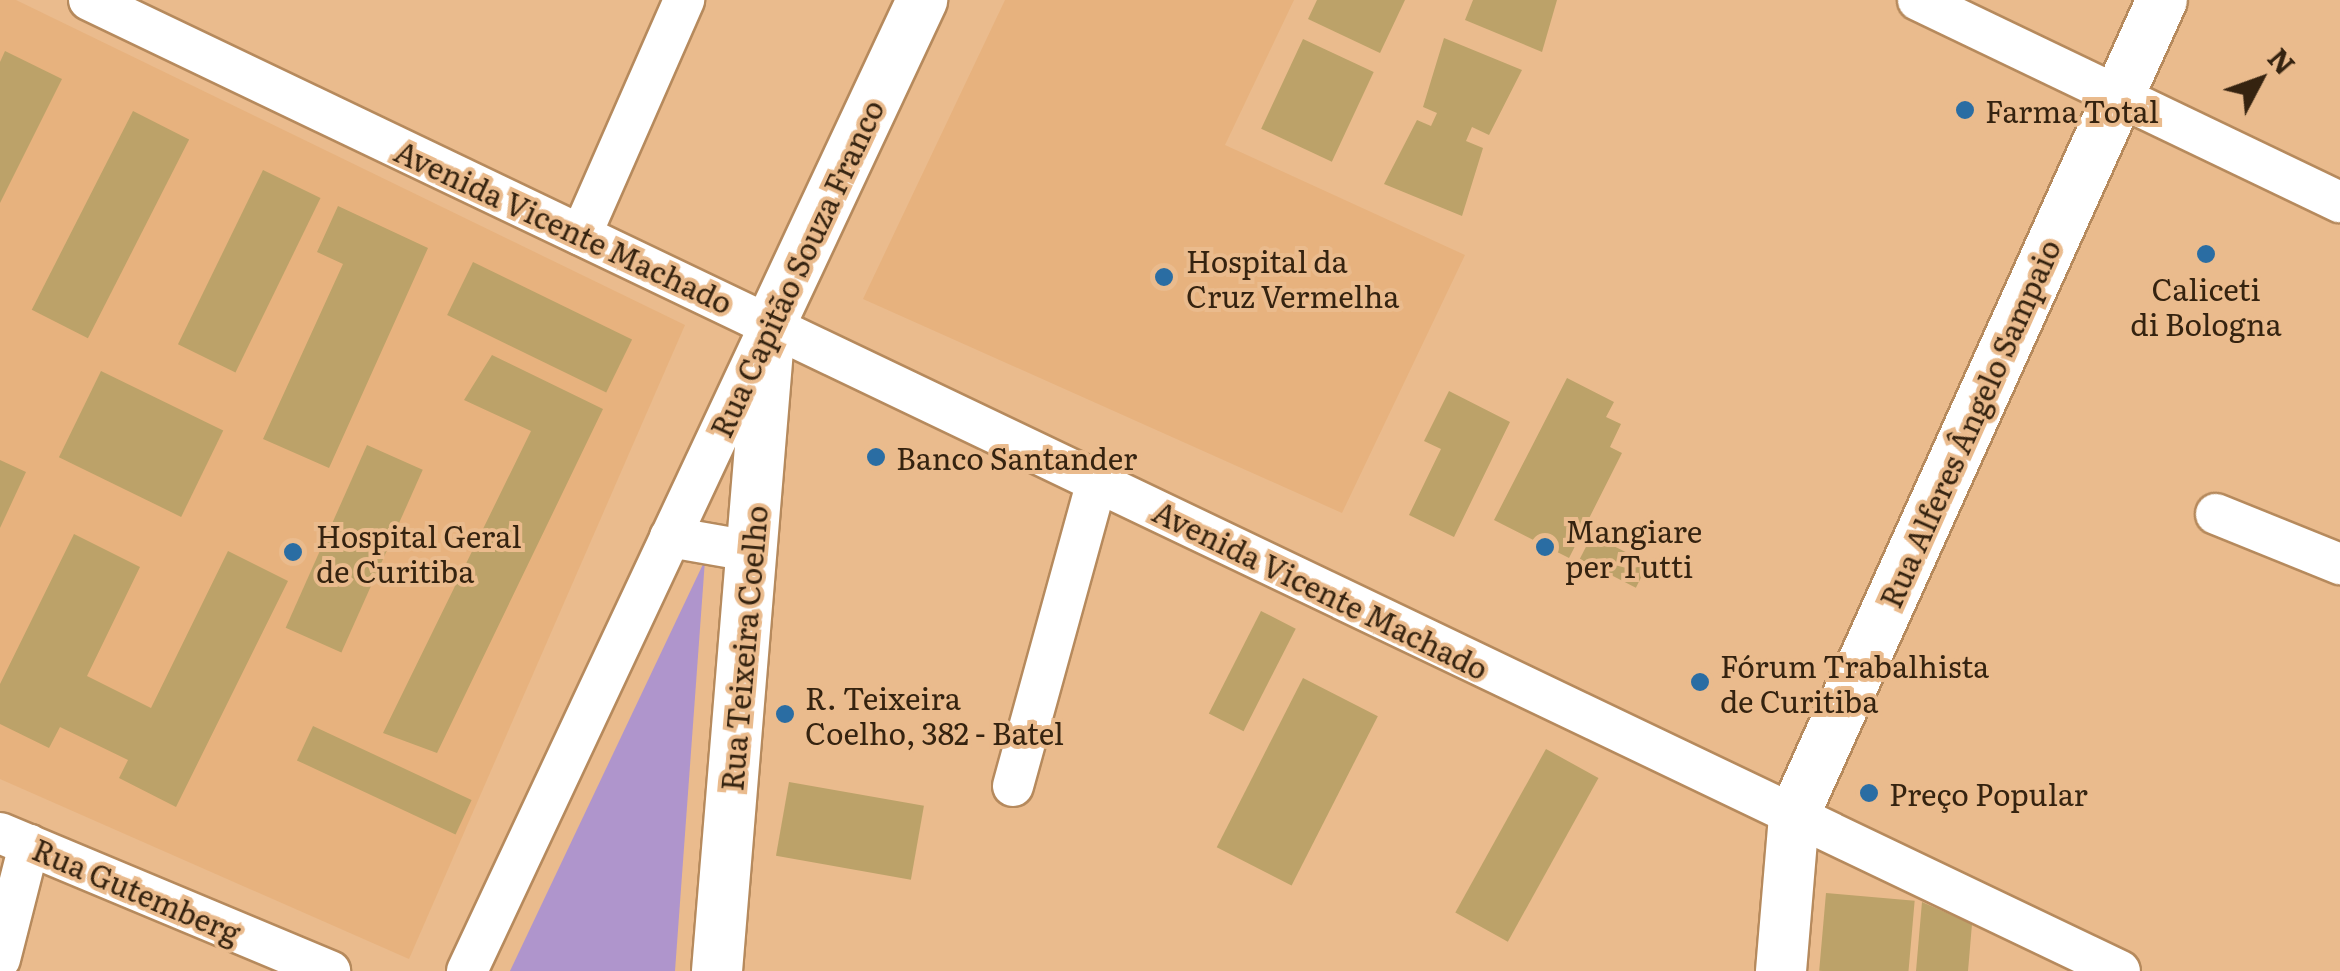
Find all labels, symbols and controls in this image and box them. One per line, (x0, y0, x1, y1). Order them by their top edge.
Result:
north arrow (2210, 30, 2310, 130)
text: N (2259, 38, 2306, 83)
place label: Farma Total (1985, 92, 2159, 128)
street label: Rua Capitão Souza Franco (702, 94, 890, 442)
marker: Farma Total (1954, 99, 1976, 121)
street label: Avenida Vicente Machado (390, 132, 738, 320)
street label: Rua Alferes Ângelo Sampaio (1871, 233, 2067, 613)
place label: Hospital da Cruz Vermelha (1186, 242, 1400, 312)
marker: Caliceti di Bologna (2195, 243, 2217, 265)
marker: Hospital da Cruz Vermelha (1151, 264, 1177, 290)
place label: Caliceti di Bologna (2130, 270, 2282, 340)
place label: Banco Santander (896, 439, 1137, 475)
marker: Banco Santander (865, 446, 887, 468)
street label: Avenida Vicente Machado (1148, 492, 1494, 686)
street label: Rua Teixeira Coelho (713, 504, 773, 792)
place label: Mangiare per Tutti (1565, 512, 1702, 582)
place label: Hospital Geral de Curitiba (316, 517, 521, 588)
marker: Mangiare per Tutti (1534, 536, 1556, 558)
marker: Hospital Geral de Curitiba (280, 539, 306, 565)
place label: Fórum Trabalhista de Curitiba (1720, 647, 1989, 718)
marker: Fórum Trabalhista de Curitiba (1689, 671, 1711, 693)
place label: R. Teixeira Coelho, 382 - Batel (805, 679, 1064, 750)
marker: R. Teixeira Coelho, 382 - Batel (774, 703, 796, 725)
place label: Preço Popular (1889, 775, 2088, 811)
marker: Preço Popular (1858, 782, 1880, 804)
street label: Rua Gutemberg (28, 830, 246, 950)

